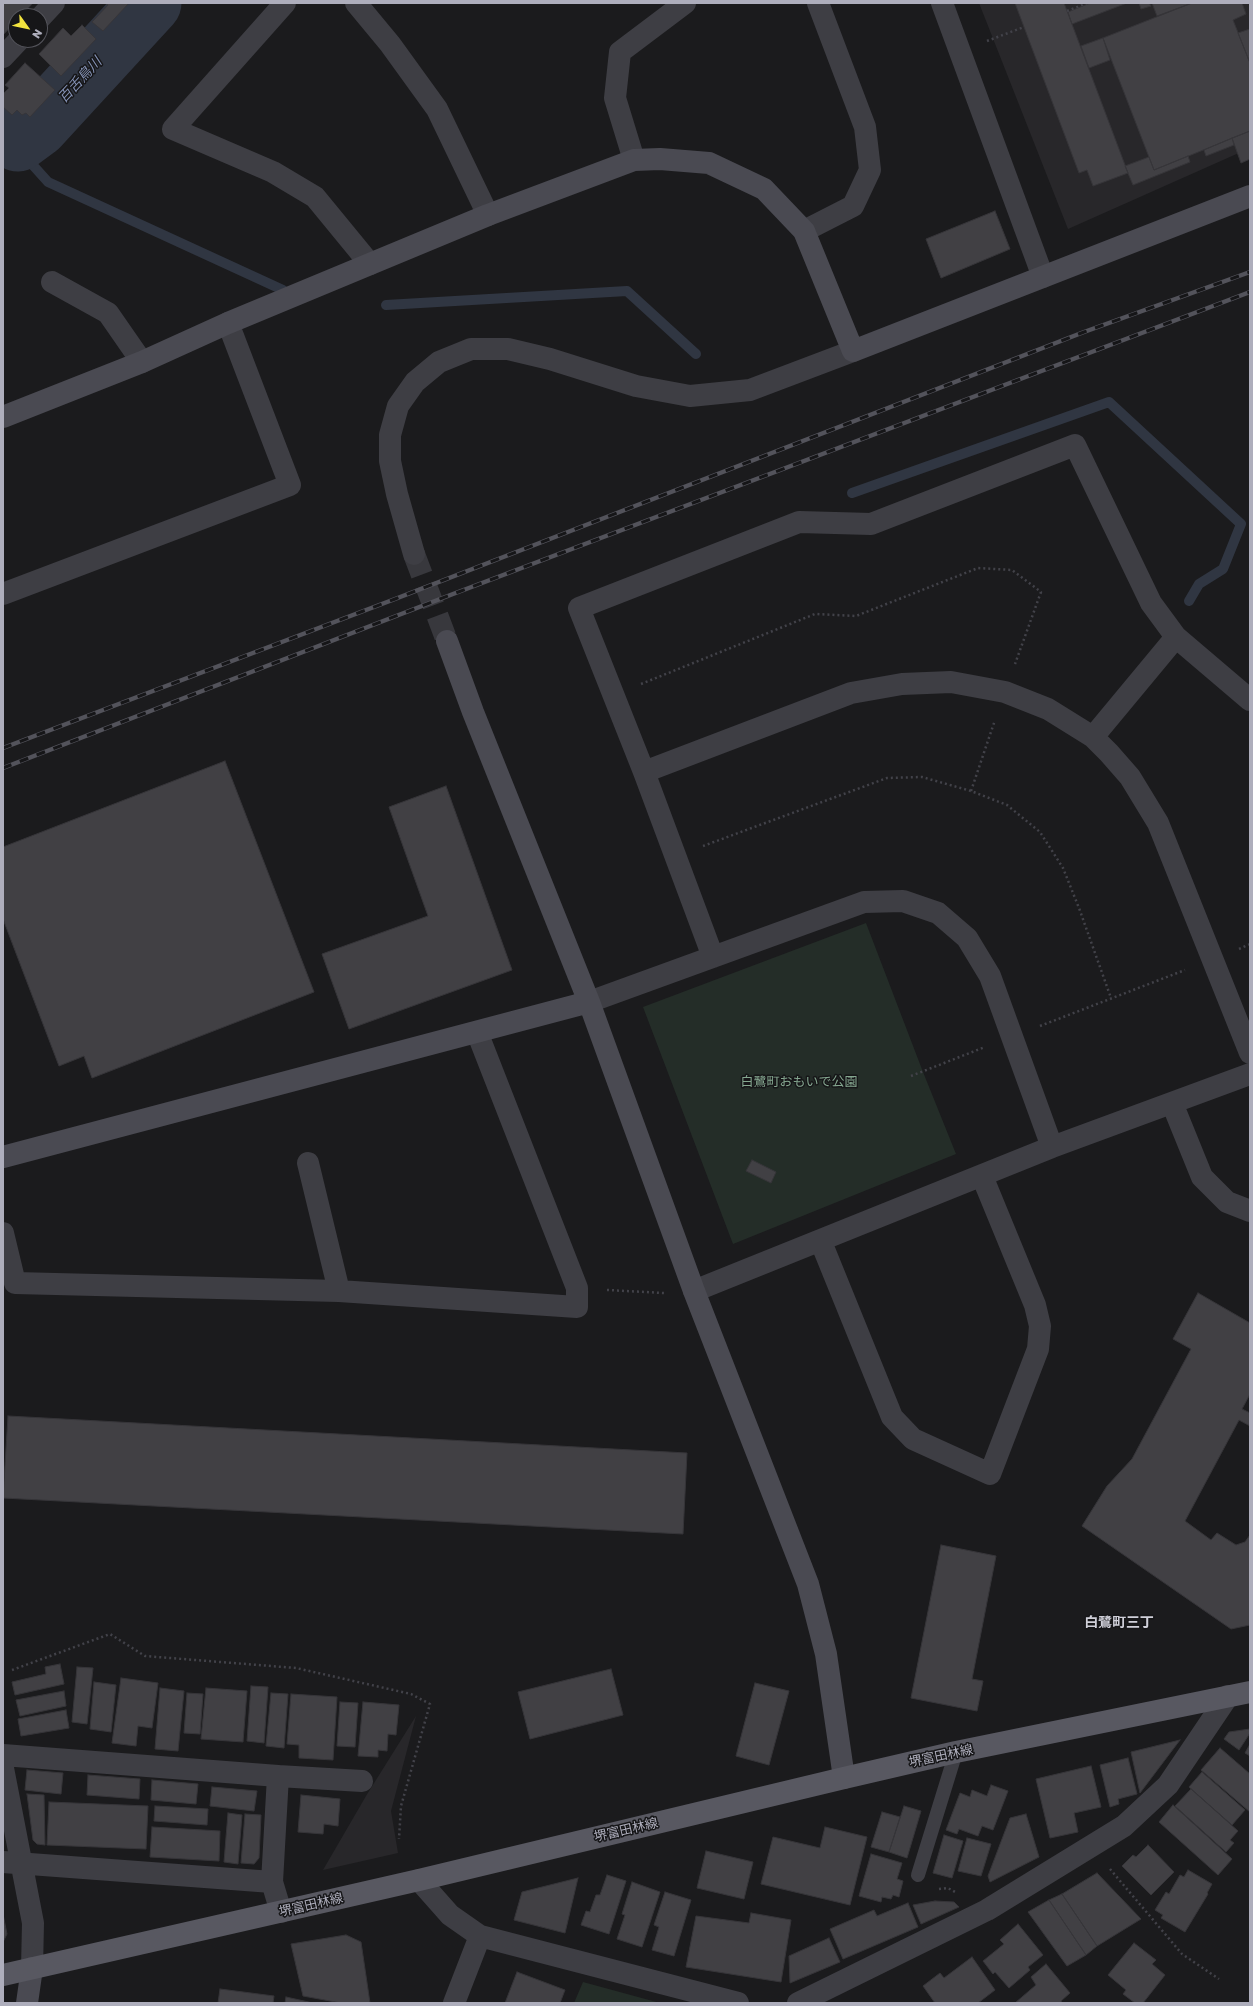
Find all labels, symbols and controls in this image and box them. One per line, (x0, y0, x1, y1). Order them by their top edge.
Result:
north arrow (8, 8, 48, 48)
text: N (30, 27, 45, 41)
water label: 百舌鳥川 (55, 54, 105, 106)
park label: 白鷺町おもいで公園 (741, 1074, 857, 1090)
district label: 白鷺町三丁 (1084, 1615, 1154, 1631)
street label: 堺富田林線 (908, 1742, 974, 1770)
street label: 堺富田林線 (593, 1815, 659, 1845)
street label: 堺富田林線 (278, 1890, 344, 1920)

